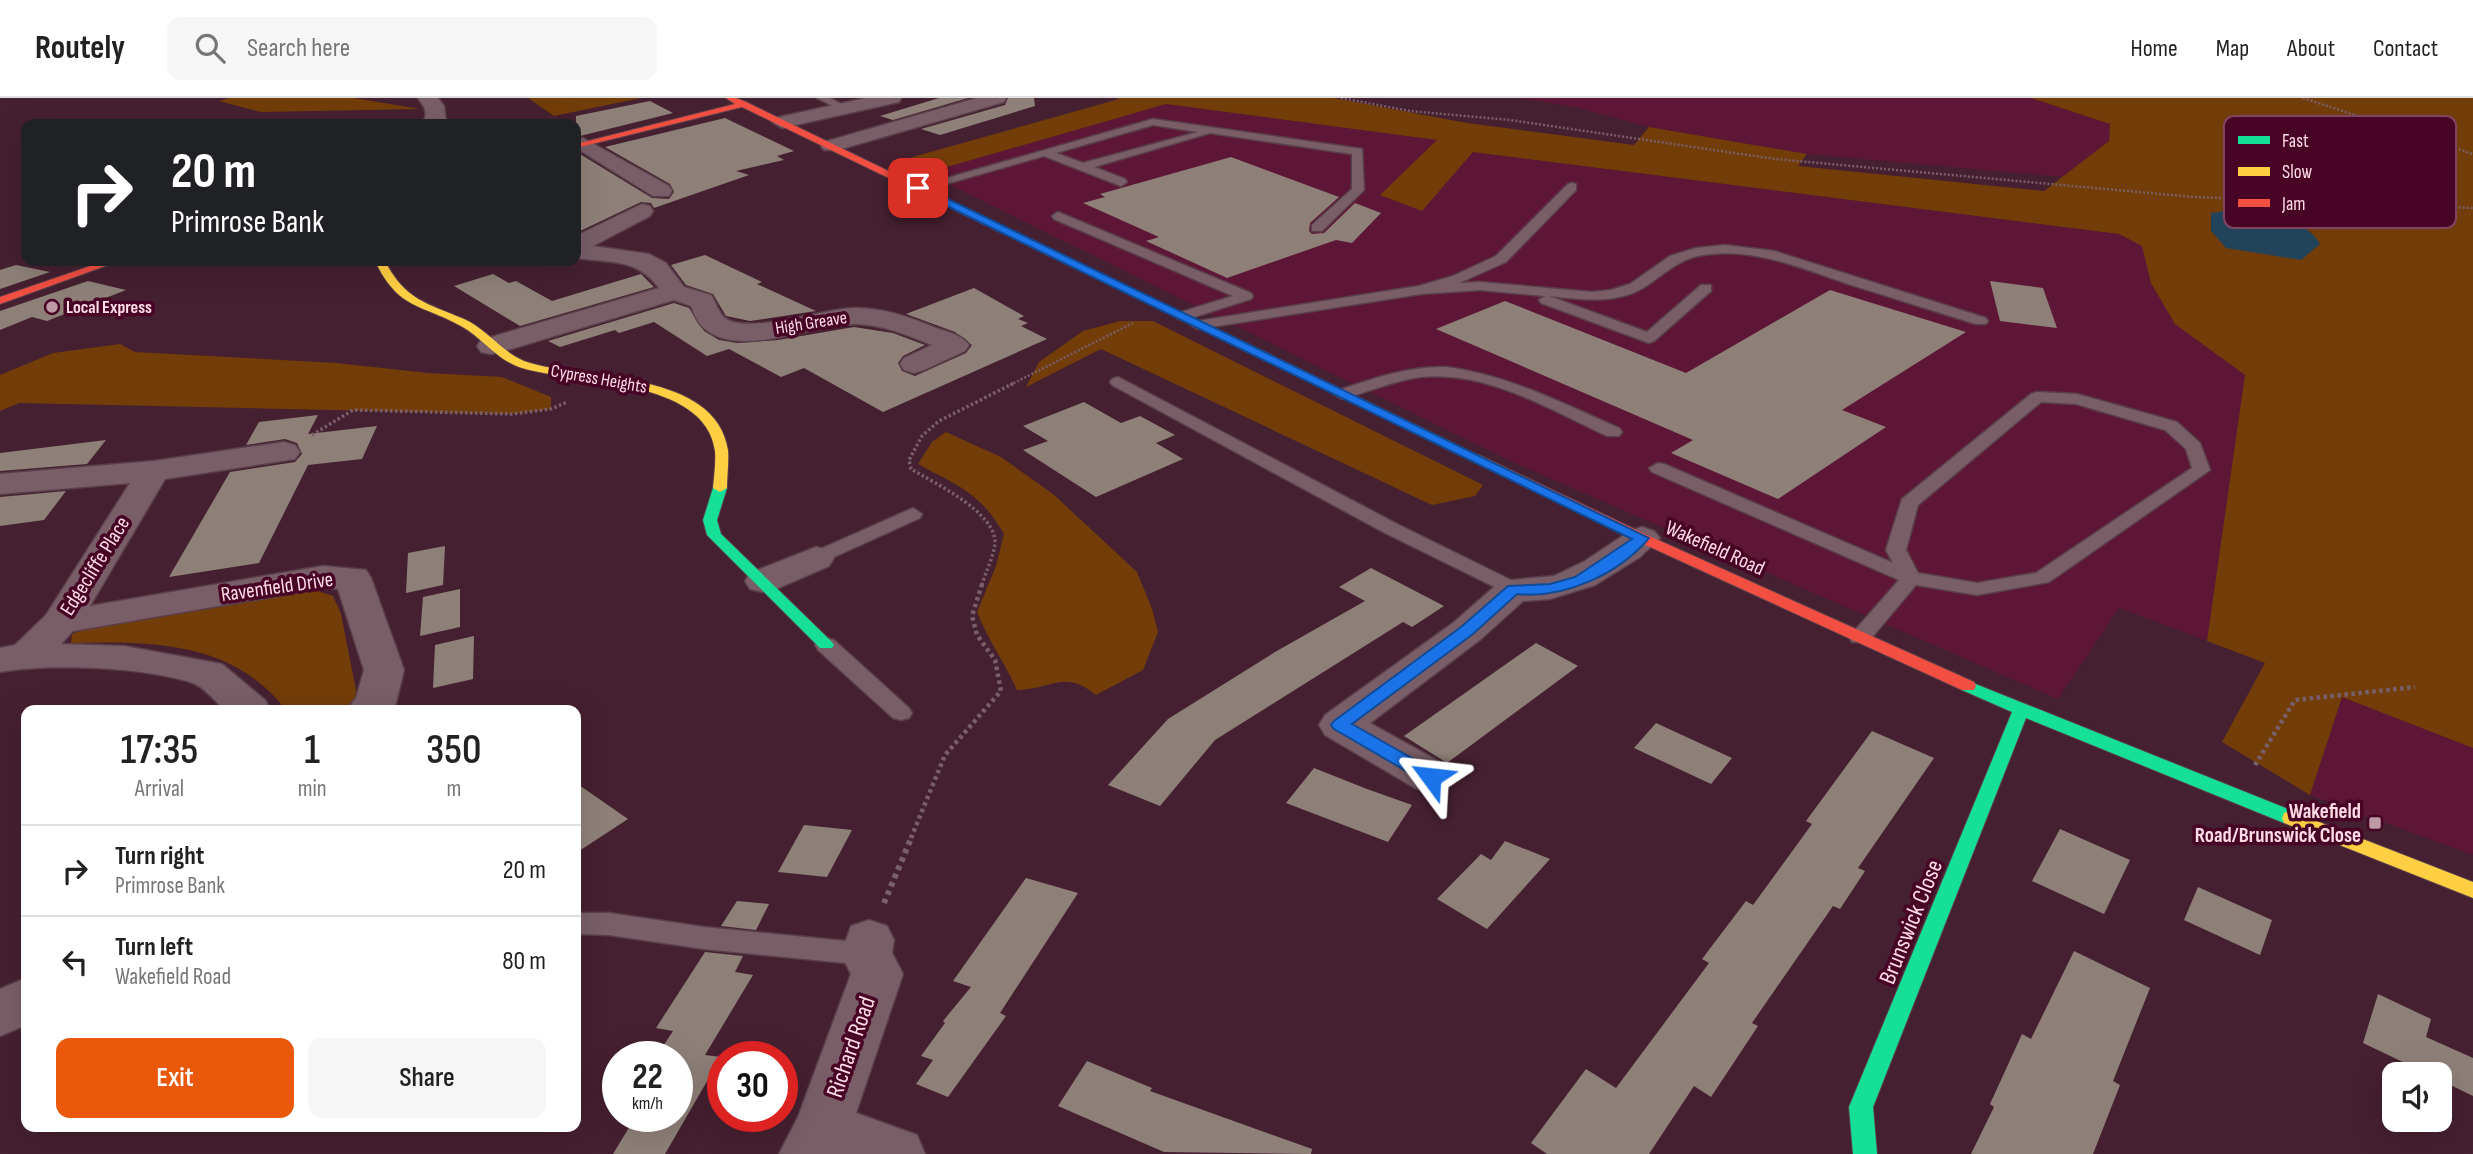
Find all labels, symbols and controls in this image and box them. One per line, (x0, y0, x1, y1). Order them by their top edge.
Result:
search box (167, 17, 657, 80)
text: Routely (35, 28, 125, 68)
icon: search (191, 29, 229, 67)
text: Search here (247, 33, 350, 64)
text: Home (2130, 34, 2178, 63)
text: Map (2216, 34, 2249, 63)
text: About (2287, 34, 2335, 63)
text: Contact (2373, 34, 2438, 63)
legend (2224, 116, 2456, 228)
text: Fast (2282, 130, 2309, 153)
text: 20 m (171, 143, 256, 202)
icon: right (56, 147, 147, 238)
pin (888, 158, 948, 218)
text: Slow (2282, 161, 2312, 184)
icon: arrive (899, 169, 937, 207)
text: Jam (2281, 193, 2305, 216)
text: Primrose Bank (171, 203, 324, 242)
place label: Local Express (66, 297, 152, 318)
marker: Local Express (44, 299, 60, 315)
street label: High Greave (774, 307, 848, 339)
street label: Cypress Heights (549, 360, 649, 398)
street label: Edgecliffe Place (55, 512, 135, 620)
street label: Wakefield Road (1662, 515, 1768, 581)
street label: Ravenfield Drive (219, 567, 335, 607)
text: 17:35 (120, 725, 198, 776)
text: 1 (304, 725, 320, 776)
text: 350 (426, 725, 482, 776)
position arrow (1394, 740, 1468, 814)
text: Arrival (135, 775, 184, 803)
text: min (298, 775, 327, 803)
text: m (446, 775, 461, 803)
place label: Wakefield Road/Brunswick Close (2195, 799, 2361, 848)
marker: Wakefield Road/Brunswick Close (2367, 815, 2383, 831)
text: Turn right (115, 841, 204, 872)
icon: right (56, 852, 94, 890)
text: 20 m (503, 855, 546, 886)
street label: Brunswick Close (1873, 856, 1949, 988)
text: Primrose Bank (115, 872, 225, 900)
text: Turn left (115, 932, 193, 963)
icon: left (56, 943, 94, 981)
text: 80 m (502, 946, 546, 977)
text: Wakefield Road (115, 963, 231, 991)
street label: Richard Road (820, 993, 882, 1101)
button: Exit (56, 1038, 294, 1118)
button: Share (308, 1038, 546, 1118)
speed limit sign: 30 (707, 1041, 798, 1132)
text: 22 (632, 1056, 663, 1099)
map controls (2382, 1062, 2452, 1132)
button: sound (2382, 1062, 2452, 1132)
text: km/h (632, 1093, 663, 1114)

